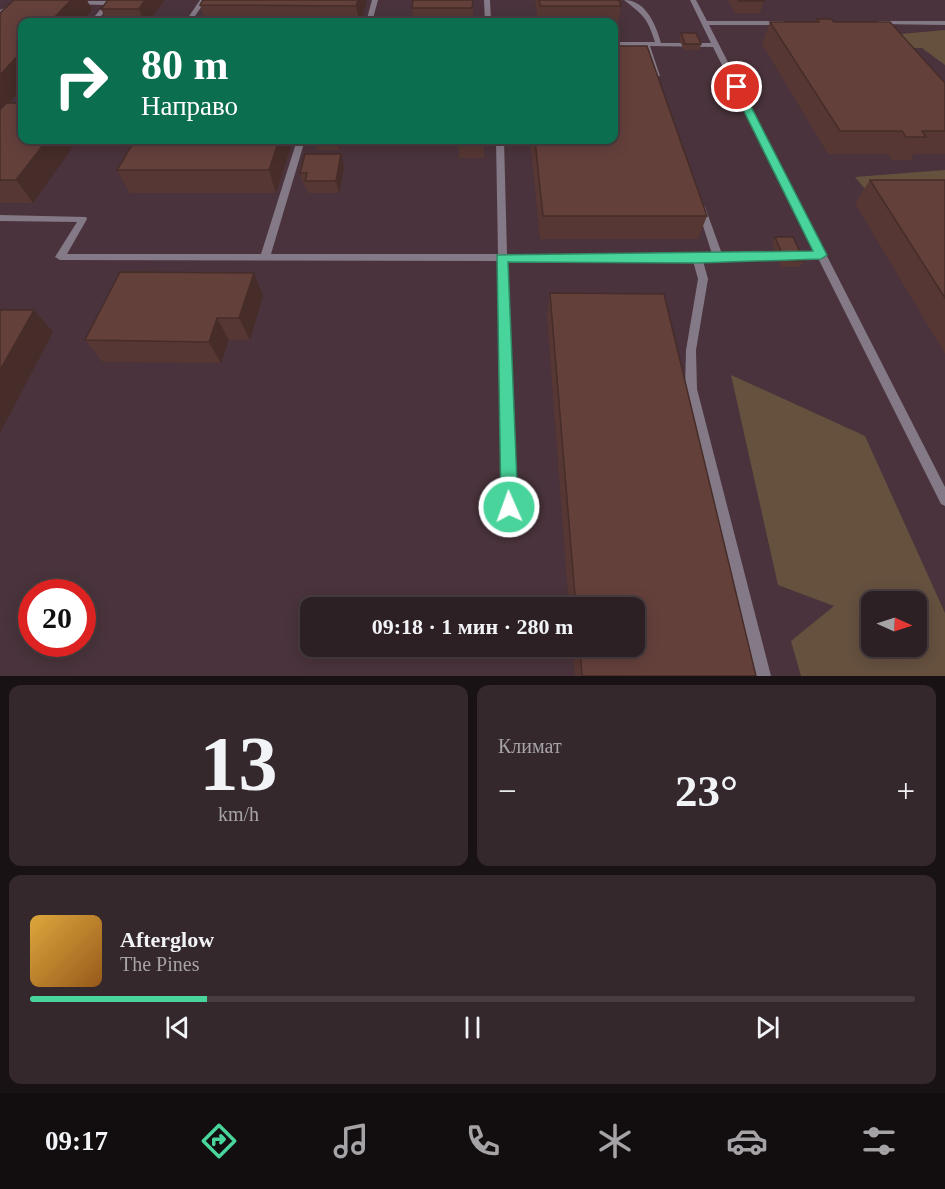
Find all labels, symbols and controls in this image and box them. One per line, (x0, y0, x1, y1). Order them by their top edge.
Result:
icon: right (42, 42, 120, 120)
text: 80 m (141, 42, 229, 88)
pin (711, 61, 762, 112)
icon: arrive (720, 70, 753, 103)
text: Направо (141, 91, 238, 121)
position arrow (477, 475, 541, 539)
speed limit sign: 20 (18, 579, 96, 657)
north arrow (861, 591, 927, 657)
map controls (861, 591, 927, 657)
text: 09:18 · 1 мин · 280 m (372, 614, 573, 639)
text: 13 (200, 720, 278, 807)
text: Климат (498, 735, 562, 757)
text: 23° (675, 766, 738, 816)
text: − (498, 773, 517, 809)
text: + (896, 773, 915, 809)
text: km/h (218, 803, 259, 825)
text: Afterglow (120, 927, 214, 952)
text: The Pines (120, 953, 199, 975)
icon: previous (161, 1011, 194, 1044)
icon: pause (456, 1011, 489, 1044)
icon: next (751, 1011, 784, 1044)
icon: directions (198, 1120, 240, 1162)
icon: music (330, 1120, 372, 1162)
icon: phone (462, 1120, 504, 1162)
icon: climate (594, 1120, 636, 1162)
icon: car (726, 1120, 768, 1162)
icon: filters (858, 1120, 900, 1162)
text: 09:17 (45, 1126, 108, 1156)

